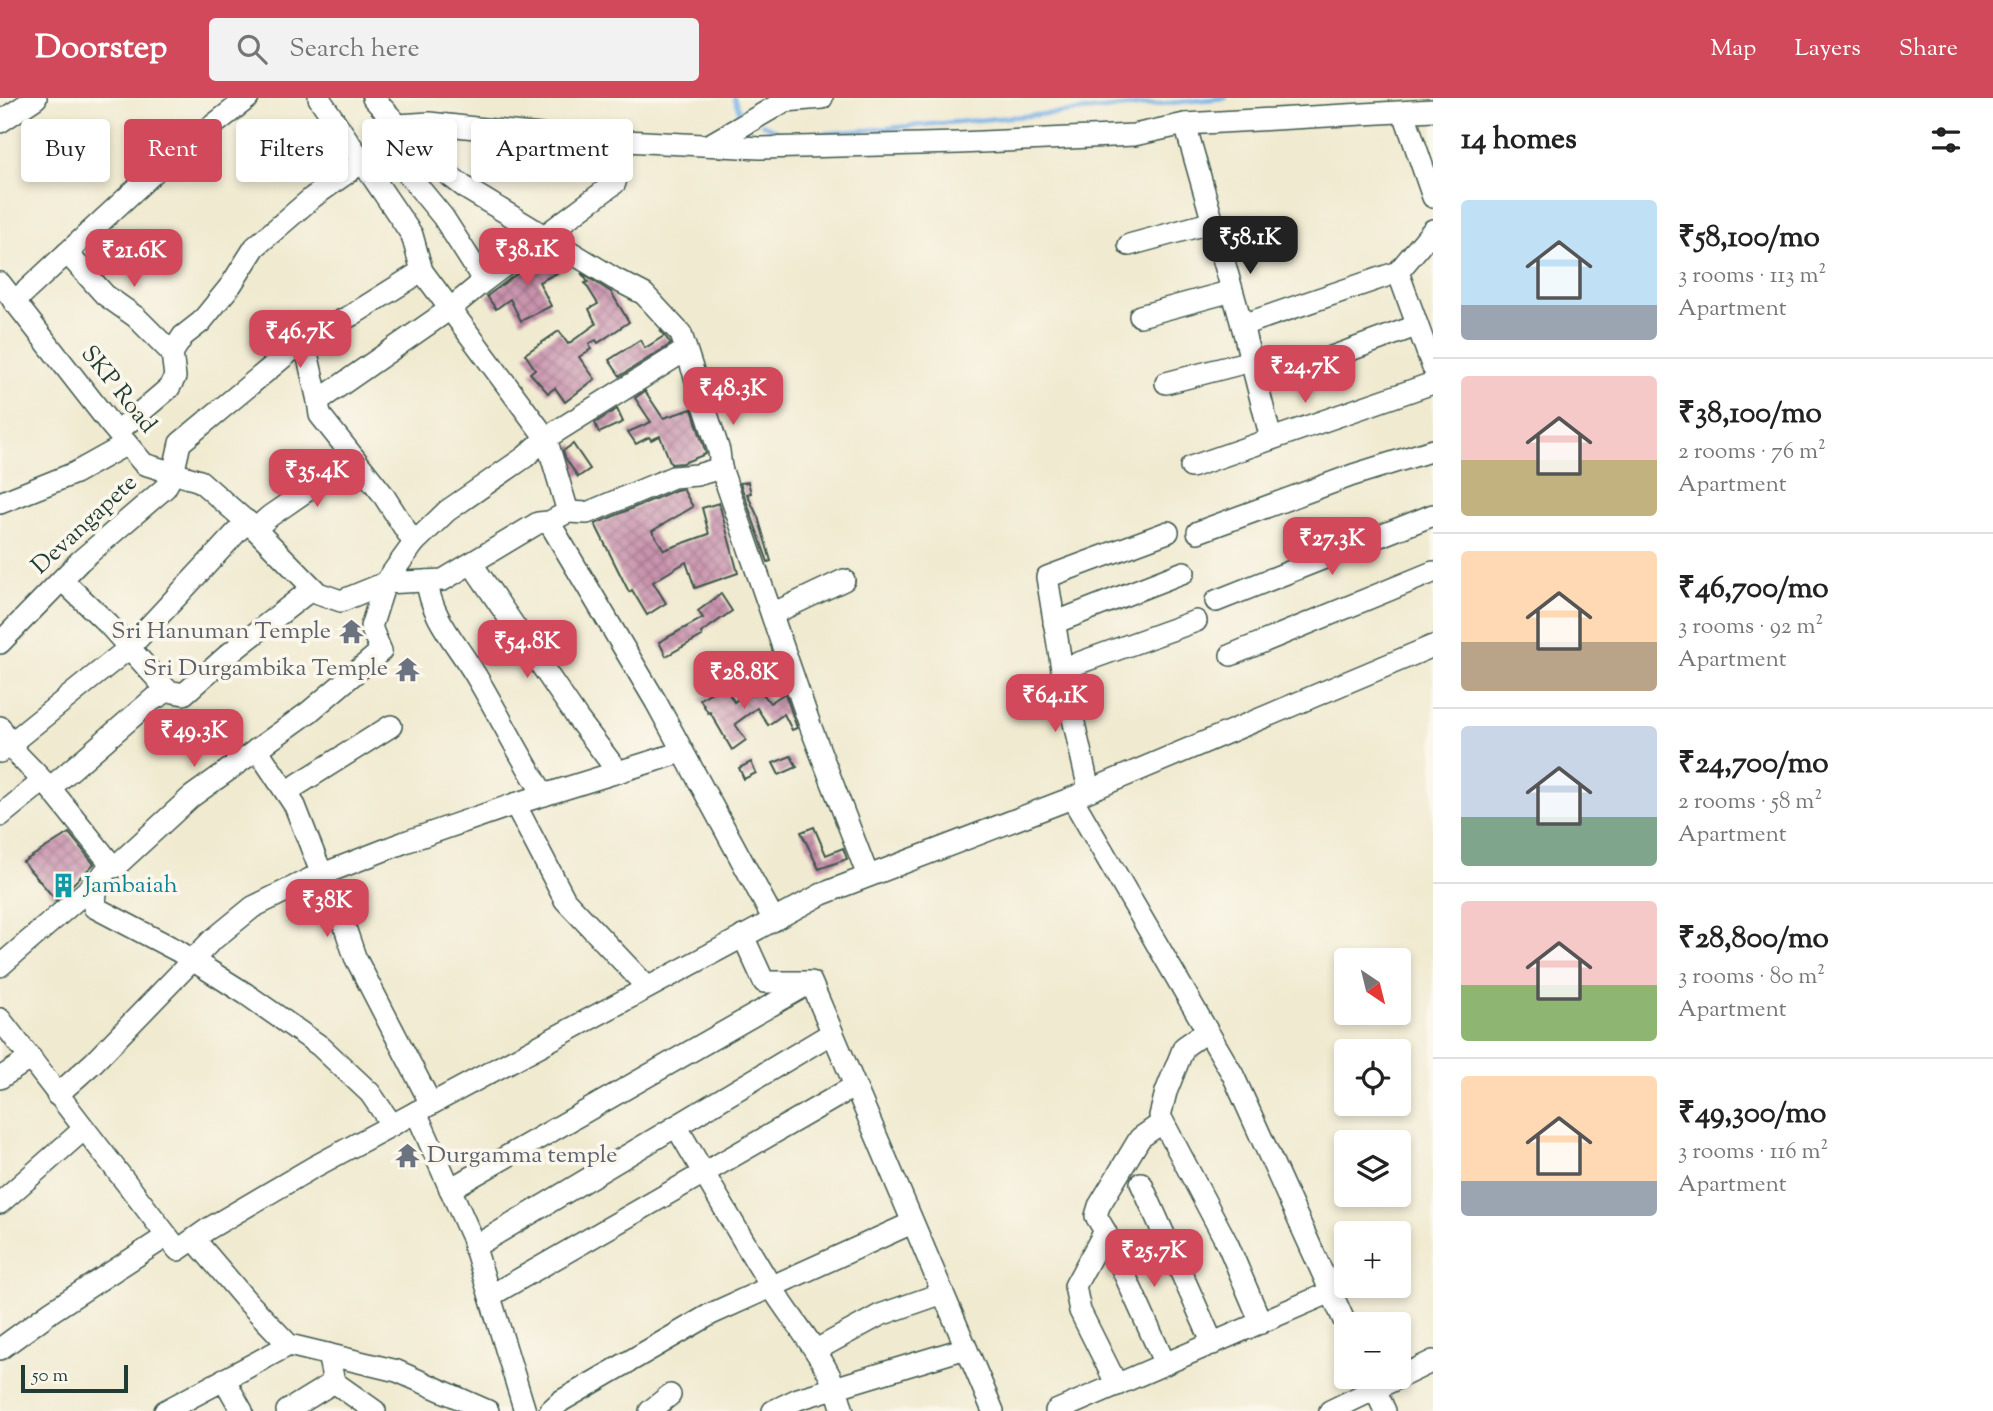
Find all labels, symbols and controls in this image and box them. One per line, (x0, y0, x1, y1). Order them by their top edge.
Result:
search box (209, 18, 699, 81)
text: Doorstep (35, 25, 167, 73)
icon: search (233, 30, 271, 68)
text: Search here (289, 31, 420, 68)
text: Map (1710, 32, 1756, 66)
text: Layers (1794, 32, 1861, 66)
text: Share (1899, 32, 1958, 66)
chip: Buy (21, 119, 110, 182)
chip: Rent (124, 119, 222, 182)
chip: Filters (236, 119, 348, 182)
chip: New (362, 119, 457, 182)
chip: Apartment (471, 119, 633, 182)
text: 14 homes (1461, 119, 1577, 162)
icon: filters (1927, 121, 1965, 159)
pin: ₹58.1K (1193, 216, 1307, 276)
text: ₹58,100/mo (1678, 217, 1820, 260)
text: ₹58.1K (1219, 222, 1281, 255)
pin: ₹38.1K (470, 228, 584, 288)
icon: home (1517, 228, 1601, 312)
pin: ₹21.6K (77, 230, 191, 289)
text: ₹38.1K (495, 234, 559, 267)
text: ₹21.6K (101, 235, 167, 268)
text: 3 rooms · 113 m² (1678, 260, 1826, 293)
text: Apartment (1678, 293, 1787, 326)
pin: ₹46.7K (243, 310, 357, 370)
text: ₹46.7K (265, 316, 335, 349)
street label: SKP Road (72, 339, 164, 442)
pin: ₹24.7K (1248, 345, 1362, 405)
text: ₹24.7K (1270, 351, 1340, 384)
pin: ₹48.3K (676, 368, 790, 427)
text: ₹48.3K (699, 373, 767, 406)
text: ₹38,100/mo (1678, 393, 1822, 436)
icon: home (1517, 404, 1601, 488)
text: 2 rooms · 76 m² (1678, 436, 1826, 469)
pin: ₹35.4K (260, 450, 374, 509)
text: ₹35.4K (285, 455, 349, 488)
street label: Devangapete (25, 467, 145, 583)
text: Apartment (1678, 469, 1787, 502)
pin: ₹27.3K (1275, 518, 1389, 577)
text: ₹27.3K (1299, 523, 1365, 556)
text: ₹46,700/mo (1678, 568, 1829, 611)
icon: home (1517, 579, 1601, 663)
text: 3 rooms · 92 m² (1678, 611, 1823, 644)
place label: Sri Hanuman Temple (111, 615, 331, 649)
temple icon: Sri Hanuman Temple (337, 618, 365, 646)
pin: ₹54.8K (470, 620, 584, 680)
text: ₹54.8K (494, 626, 560, 659)
text: Apartment (1678, 644, 1787, 677)
place label: Sri Durgambika Temple (143, 652, 388, 686)
pin: ₹28.8K (687, 652, 801, 711)
temple icon: Sri Durgambika Temple (394, 655, 422, 683)
text: ₹28.8K (709, 657, 779, 690)
pin: ₹64.1K (998, 674, 1112, 734)
text: ₹64.1K (1022, 680, 1088, 713)
pin: ₹49.3K (137, 710, 251, 769)
text: ₹49.3K (160, 715, 228, 748)
text: ₹24,700/mo (1678, 743, 1829, 786)
icon: home (1517, 754, 1601, 838)
text: 2 rooms · 58 m² (1678, 786, 1822, 819)
text: Apartment (1678, 819, 1787, 852)
place label: Jambaiah (82, 869, 178, 903)
building icon: Jambaiah (50, 872, 78, 900)
pin: ₹38K (286, 880, 368, 939)
text: ₹38K (302, 885, 352, 918)
text: ₹28,800/mo (1678, 918, 1829, 961)
icon: home (1517, 929, 1601, 1013)
north arrow (1334, 948, 1410, 1026)
map controls (1334, 948, 1411, 1389)
text: 3 rooms · 80 m² (1678, 961, 1825, 994)
text: Apartment (1678, 994, 1787, 1027)
button: locate (1334, 1039, 1411, 1116)
text: ₹49,300/mo (1678, 1093, 1826, 1136)
icon: home (1517, 1104, 1601, 1188)
button: layers (1334, 1130, 1411, 1207)
text: 3 rooms · 116 m² (1678, 1136, 1828, 1169)
place label: Durgamma temple (427, 1139, 617, 1173)
temple icon: Durgamma temple (393, 1142, 421, 1170)
text: Apartment (1678, 1169, 1787, 1202)
button: + (1334, 1221, 1411, 1298)
pin: ₹25.7K (1097, 1230, 1211, 1289)
text: ₹25.7K (1121, 1235, 1187, 1268)
button: − (1334, 1312, 1411, 1389)
scale bar (21, 1362, 128, 1394)
text: 50 m (32, 1363, 68, 1390)

